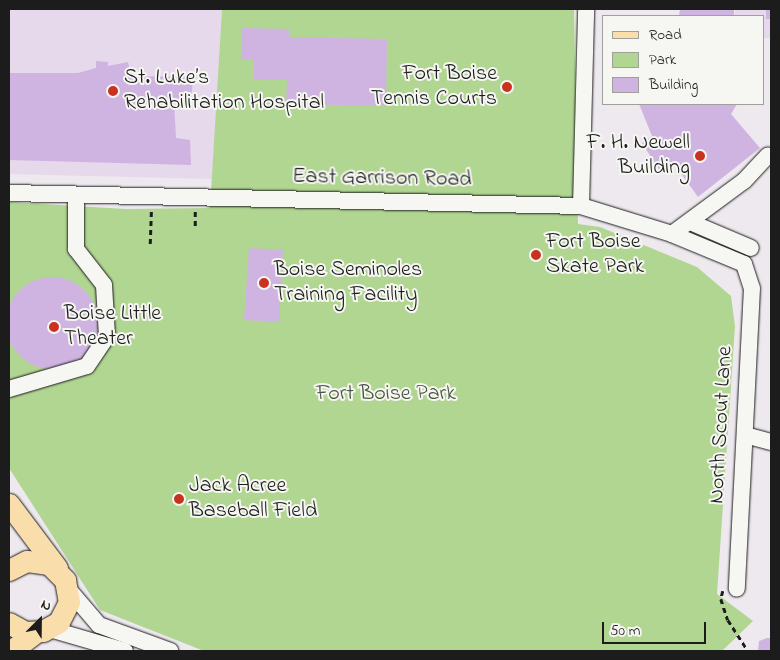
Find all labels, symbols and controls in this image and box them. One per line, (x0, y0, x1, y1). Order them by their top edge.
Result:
legend (602, 15, 765, 105)
text: Road (649, 24, 682, 46)
text: Park (649, 49, 676, 71)
place label: Fort Boise Tennis Courts (371, 61, 497, 112)
place label: St. Luke’s Rehabilitation Hospital (124, 65, 324, 116)
text: Building (649, 74, 698, 96)
marker: Fort Boise Tennis Courts (501, 81, 513, 93)
marker: St. Luke’s Rehabilitation Hospital (106, 84, 120, 98)
place label: F. H. Newell Building (587, 130, 690, 182)
marker: F. H. Newell Building (694, 150, 706, 162)
street label: East Garrison Road (292, 164, 472, 194)
place label: Fort Boise Skate Park (546, 229, 644, 280)
marker: Fort Boise Skate Park (530, 249, 542, 261)
place label: Boise Seminoles Training Facility (274, 257, 422, 308)
marker: Boise Seminoles Training Facility (258, 277, 270, 289)
place label: Boise Little Theater (64, 301, 161, 352)
marker: Boise Little Theater (48, 321, 60, 333)
street label: North Scout Lane (705, 345, 739, 505)
park label: Fort Boise Park (316, 382, 456, 408)
place label: Jack Acree Baseball Field (189, 473, 317, 524)
marker: Jack Acree Baseball Field (173, 493, 185, 505)
text: N (38, 594, 55, 617)
north arrow (15, 595, 65, 645)
scale bar (605, 612, 709, 644)
text: 50 m (610, 620, 640, 642)

